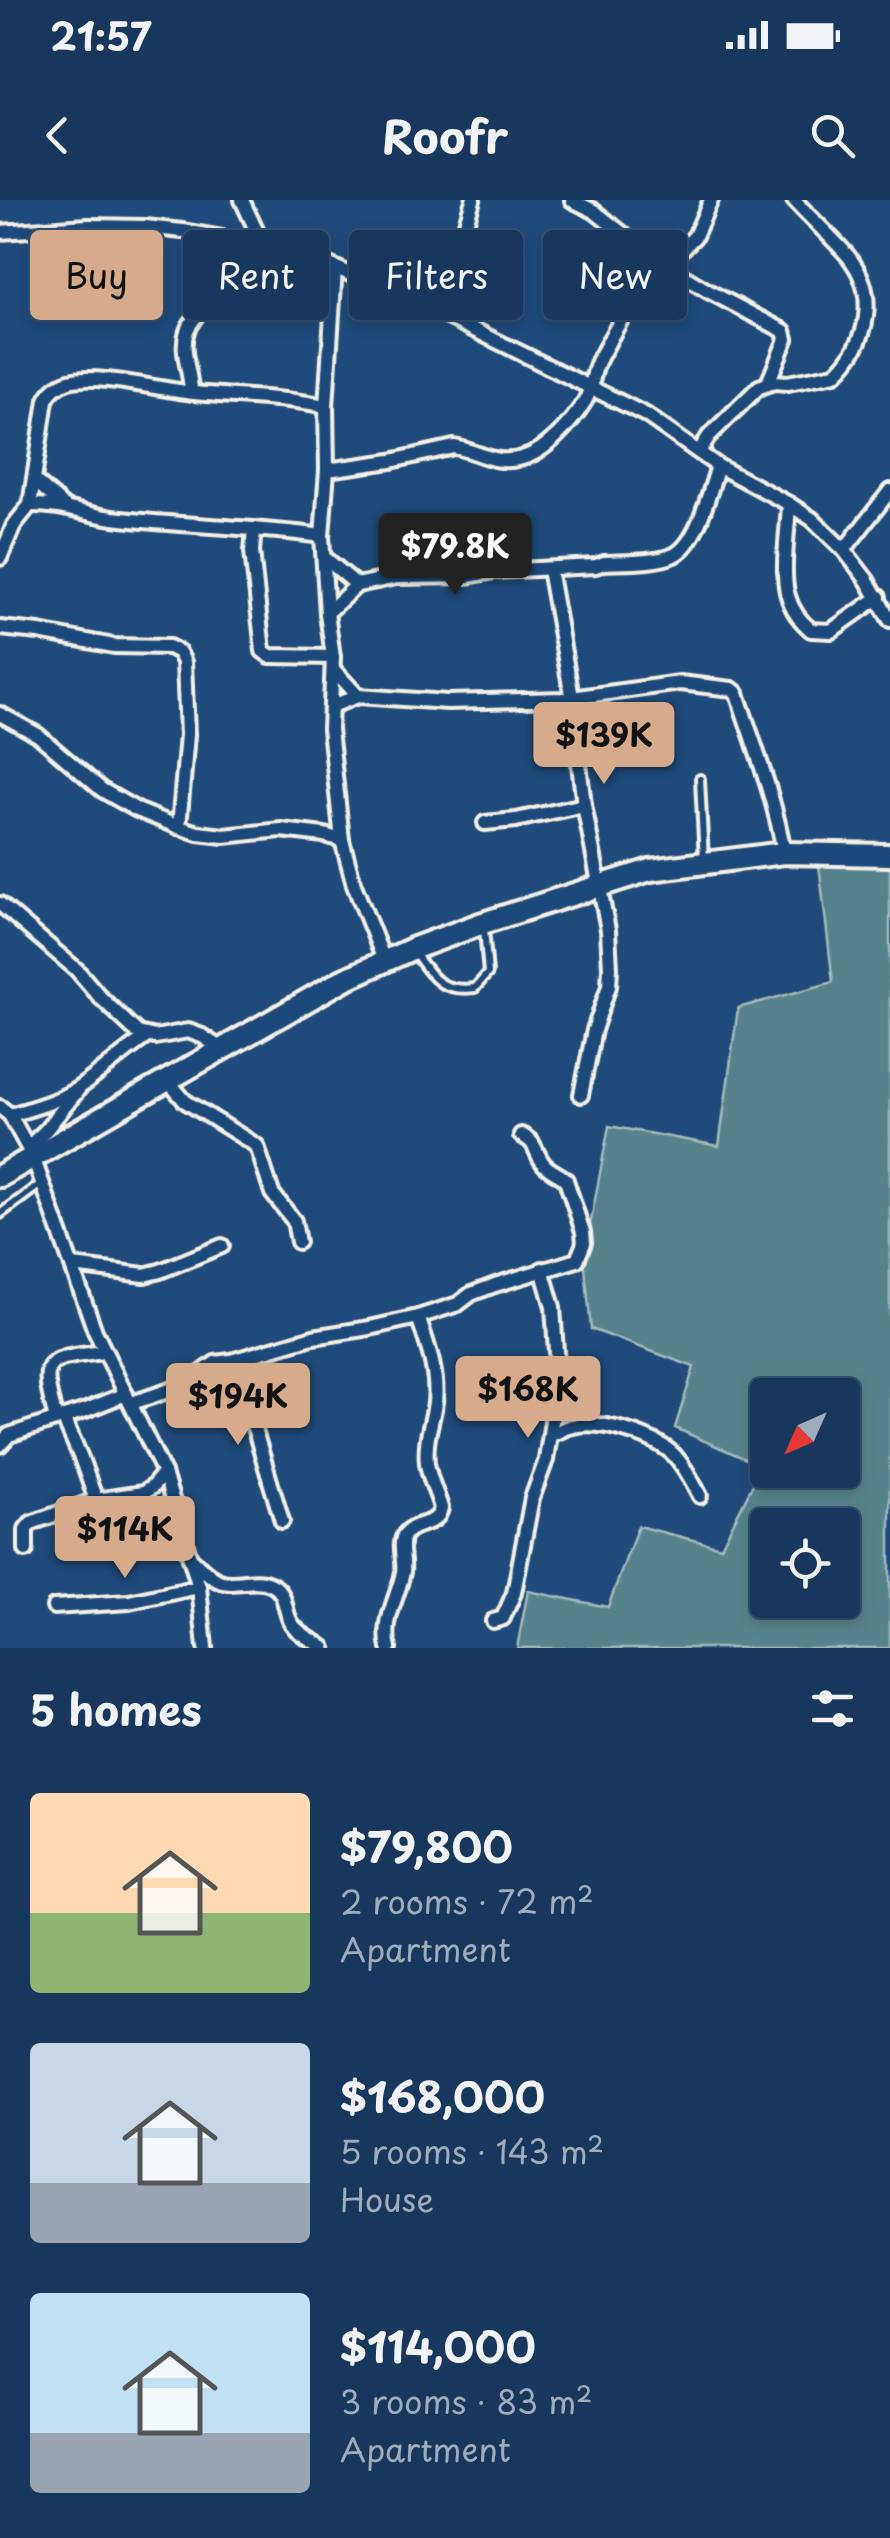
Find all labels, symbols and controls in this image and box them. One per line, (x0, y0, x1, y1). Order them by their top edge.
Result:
text: 21:57 (50, 7, 152, 64)
text: Roofr (382, 101, 508, 169)
icon: back (30, 108, 85, 163)
icon: search (805, 108, 860, 163)
chip: Buy (30, 230, 163, 320)
chip: Rent (183, 230, 329, 320)
chip: Filters (349, 230, 523, 320)
chip: New (543, 230, 687, 320)
pin: $79.8K (374, 513, 536, 598)
text: $79.8K (401, 521, 509, 569)
pin: $139K (534, 702, 674, 787)
text: $139K (555, 710, 653, 758)
pin: $168K (458, 1356, 598, 1441)
pin: $194K (168, 1363, 308, 1448)
text: $168K (477, 1364, 579, 1412)
text: $194K (188, 1371, 288, 1419)
north arrow (750, 1378, 860, 1488)
map controls (750, 1378, 860, 1618)
pin: $114K (55, 1496, 195, 1581)
text: $114K (77, 1504, 173, 1552)
button: locate (750, 1508, 860, 1618)
text: 5 homes (30, 1677, 202, 1740)
icon: filters (805, 1681, 860, 1736)
text: $79,800 (340, 1814, 513, 1877)
icon: home (110, 1833, 230, 1953)
text: 2 rooms · 72 m² (340, 1877, 594, 1925)
text: Apartment (340, 1925, 511, 1973)
text: $168,000 (340, 2064, 545, 2127)
icon: home (110, 2083, 230, 2203)
text: 5 rooms · 143 m² (340, 2127, 604, 2175)
text: House (340, 2175, 434, 2223)
text: $114,000 (340, 2314, 536, 2377)
icon: home (110, 2333, 230, 2453)
text: 3 rooms · 83 m² (340, 2377, 593, 2425)
text: Apartment (340, 2425, 511, 2473)

